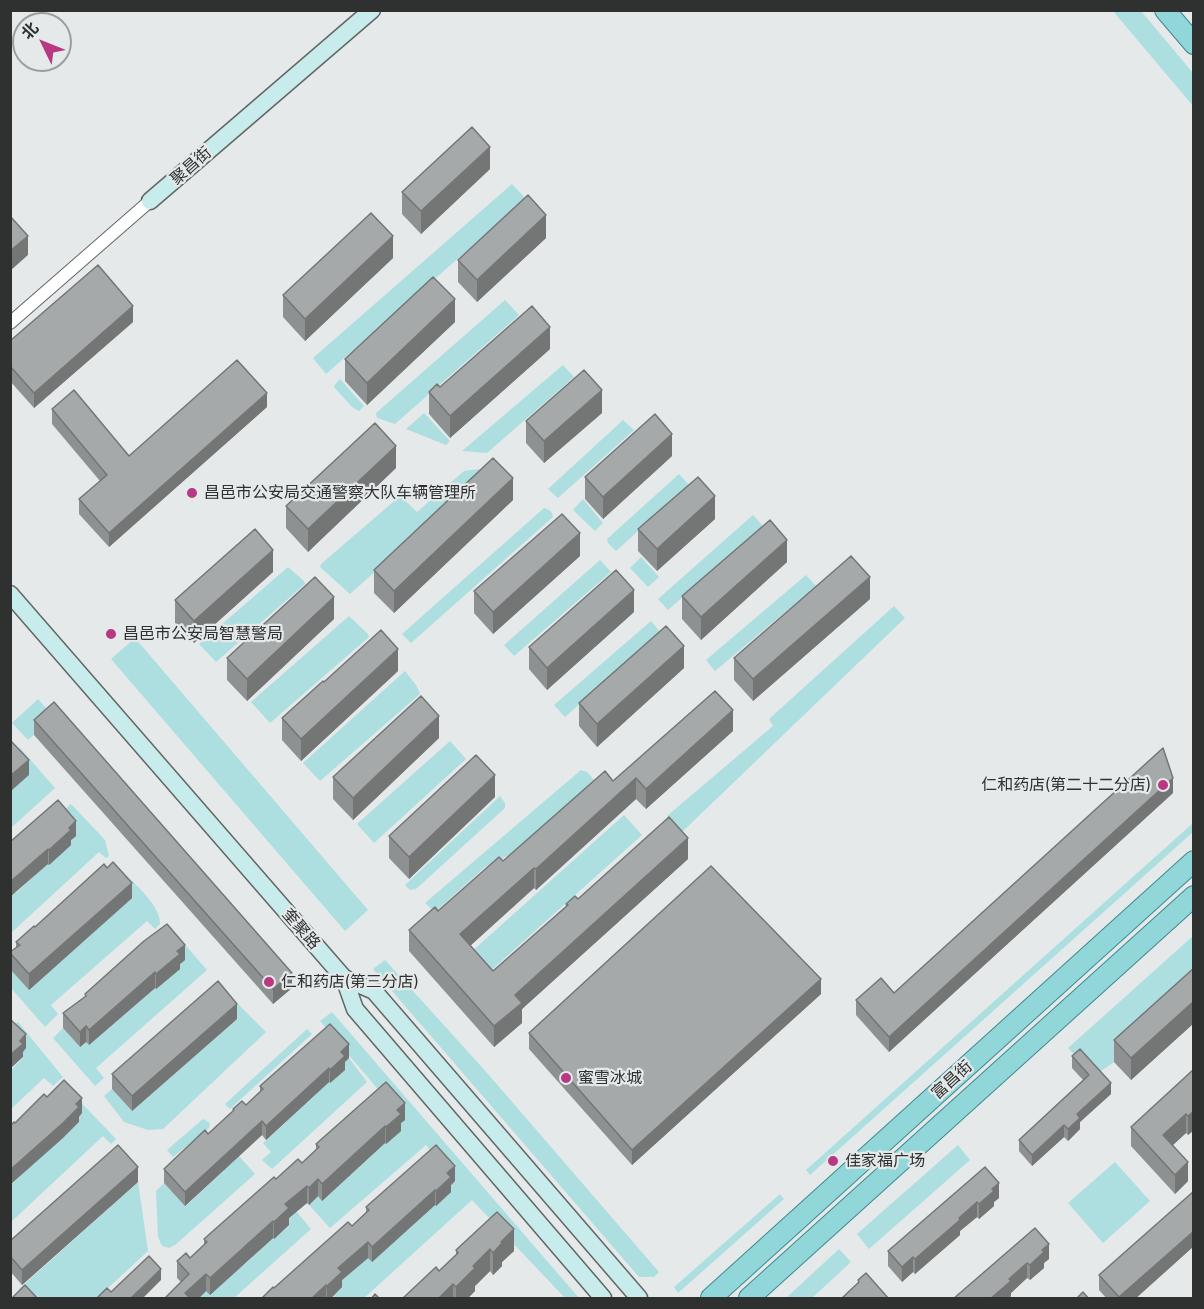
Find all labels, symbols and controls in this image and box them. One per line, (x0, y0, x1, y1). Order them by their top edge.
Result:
north arrow (12, 12, 72, 72)
text: 北 (18, 18, 42, 43)
street label: 聚昌街 (167, 143, 215, 189)
place label: 昌邑市公安局交通警察大队车辆管理所 (204, 483, 476, 503)
marker: 昌邑市公安局交通警察大队车辆管理所 (185, 486, 199, 500)
place label: 昌邑市公安局智慧警局 (123, 624, 283, 644)
marker: 昌邑市公安局智慧警局 (104, 627, 118, 641)
place label: 仁和药店(第二十二分店) (981, 775, 1151, 795)
marker: 仁和药店(第二十二分店) (1156, 778, 1170, 792)
street label: 奎聚路 (278, 905, 324, 953)
place label: 仁和药店(第三分店) (281, 972, 419, 992)
marker: 仁和药店(第三分店) (262, 975, 276, 989)
street label: 富昌街 (928, 1057, 976, 1103)
place label: 蜜雪冰城 (578, 1068, 642, 1088)
marker: 蜜雪冰城 (559, 1071, 573, 1085)
place label: 佳家福广场 (845, 1151, 925, 1171)
marker: 佳家福广场 (826, 1154, 840, 1168)

